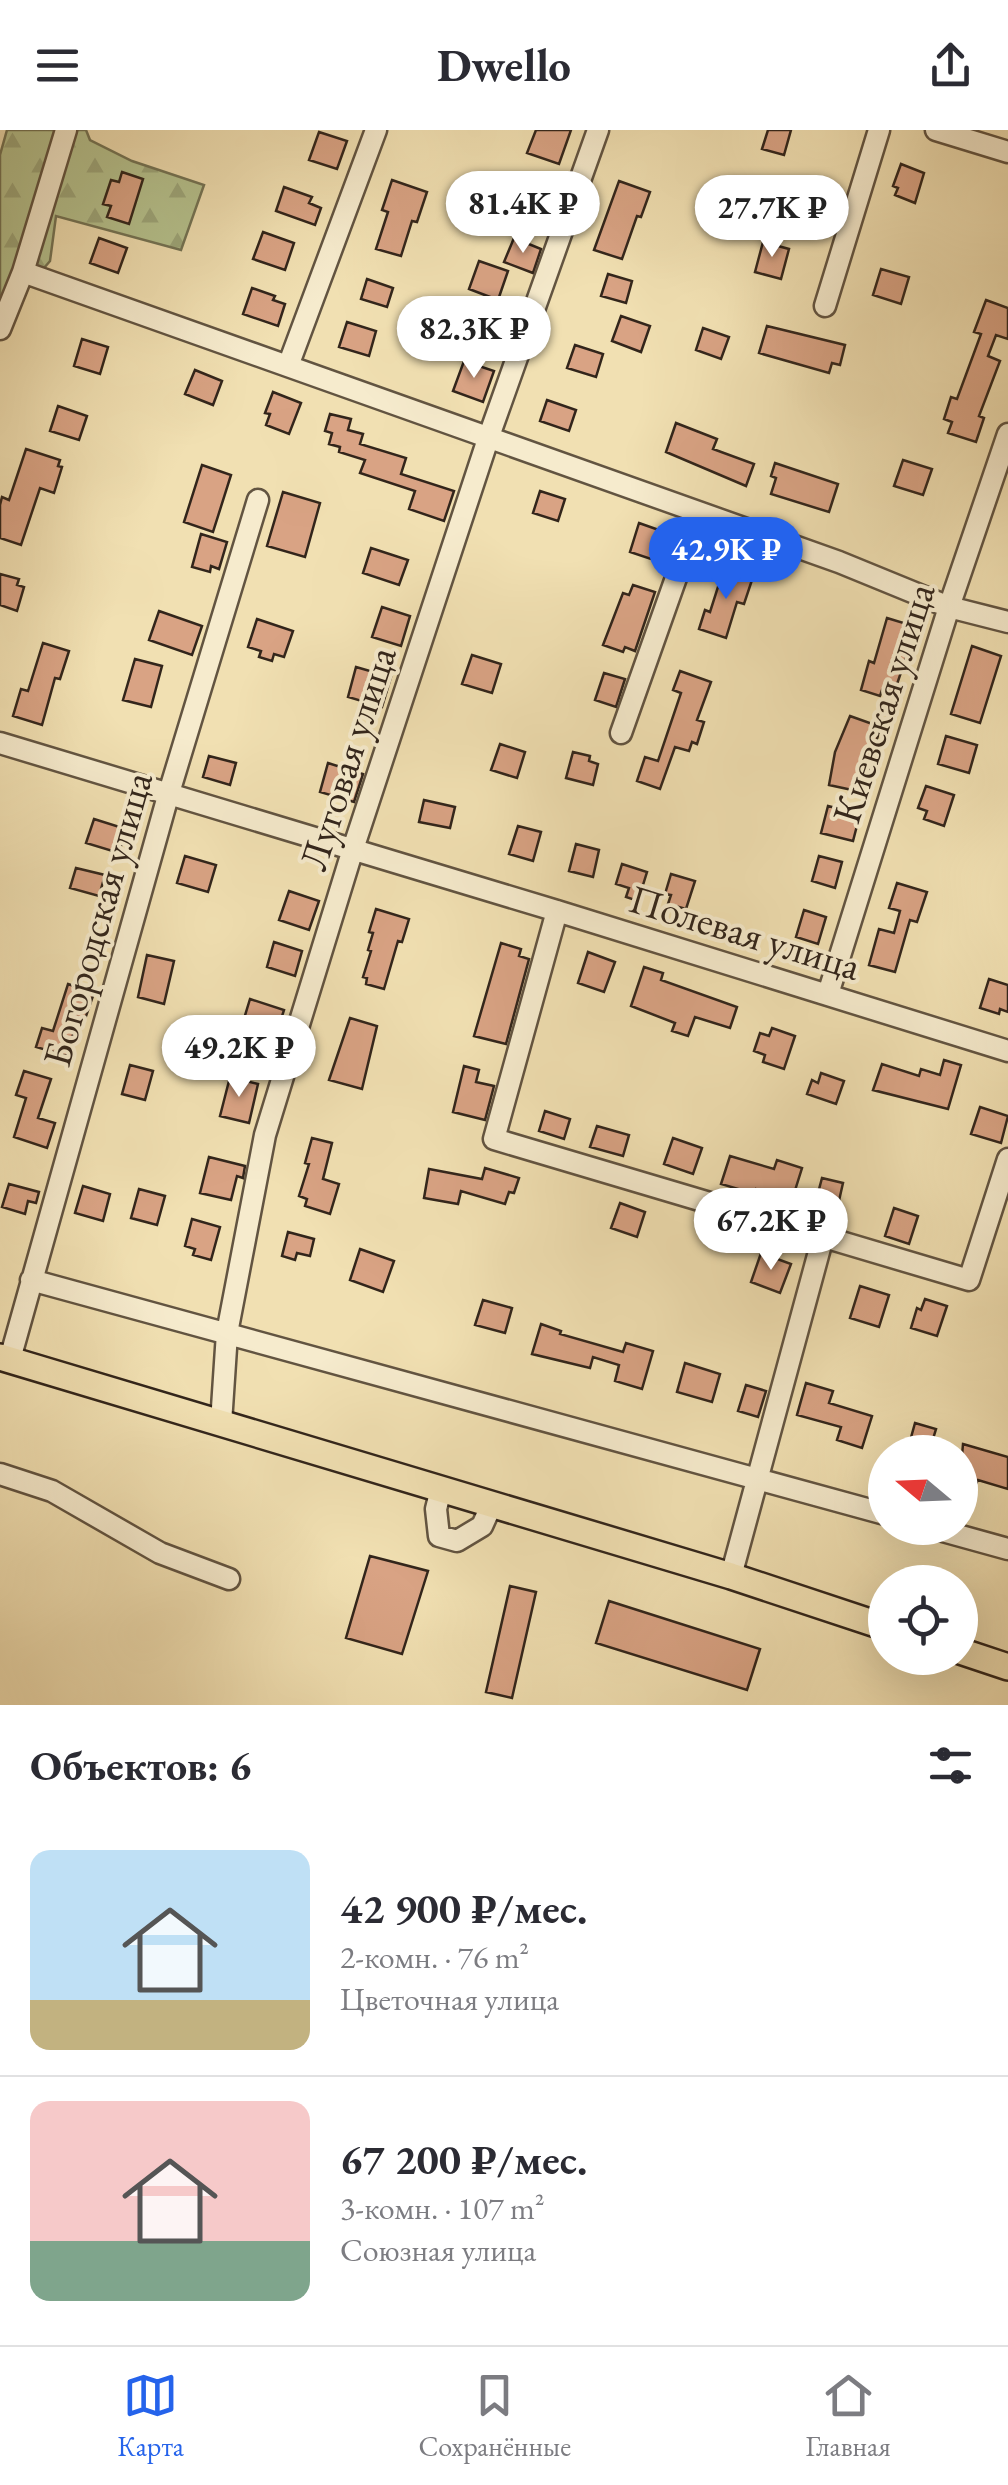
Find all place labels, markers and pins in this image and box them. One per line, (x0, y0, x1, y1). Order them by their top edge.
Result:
pin: 81.4K ₽ (431, 171, 615, 256)
pin: 27.7K ₽ (680, 175, 864, 260)
pin: 82.3K ₽ (382, 296, 566, 381)
pin: 42.9K ₽ (634, 517, 818, 602)
pin: 49.2K ₽ (147, 1015, 331, 1100)
pin: 67.2K ₽ (679, 1188, 863, 1273)

